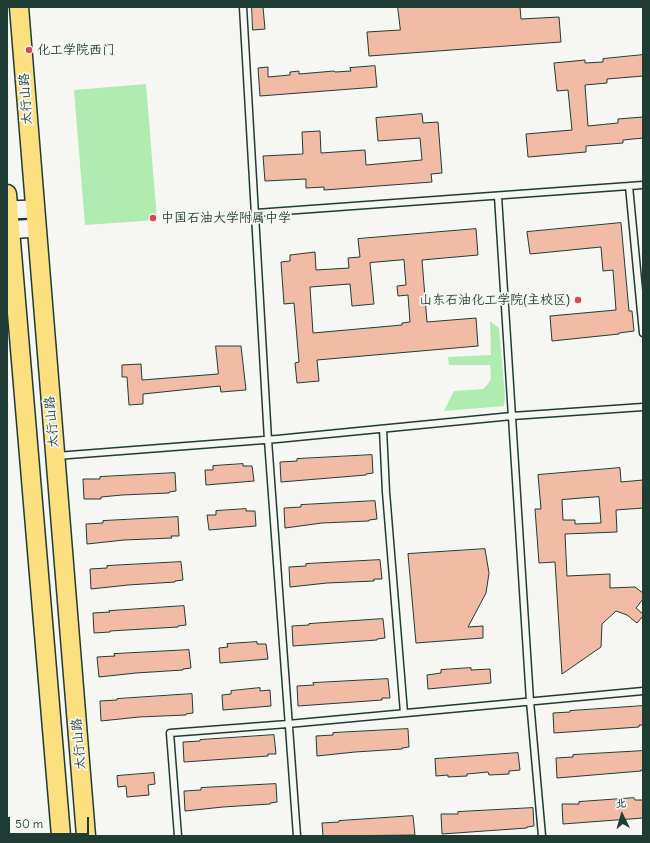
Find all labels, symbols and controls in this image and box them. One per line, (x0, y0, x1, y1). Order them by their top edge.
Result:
place label: 化工学院西门 (37, 42, 115, 58)
marker: 化工学院西门 (24, 45, 34, 55)
street label: 太行山路 (16, 73, 36, 125)
place label: 中国石油大学附属中学 (161, 210, 291, 226)
marker: 中国石油大学附属中学 (148, 213, 158, 223)
place label: 山东石油化工学院(主校区) (419, 292, 570, 308)
marker: 山东石油化工学院(主校区) (573, 295, 583, 305)
street label: 太行山路 (42, 395, 62, 449)
street label: 太行山路 (69, 717, 89, 771)
north arrow (602, 795, 642, 835)
text: 北 (615, 796, 627, 810)
scale bar (10, 809, 91, 835)
text: 50 m (15, 816, 43, 831)

